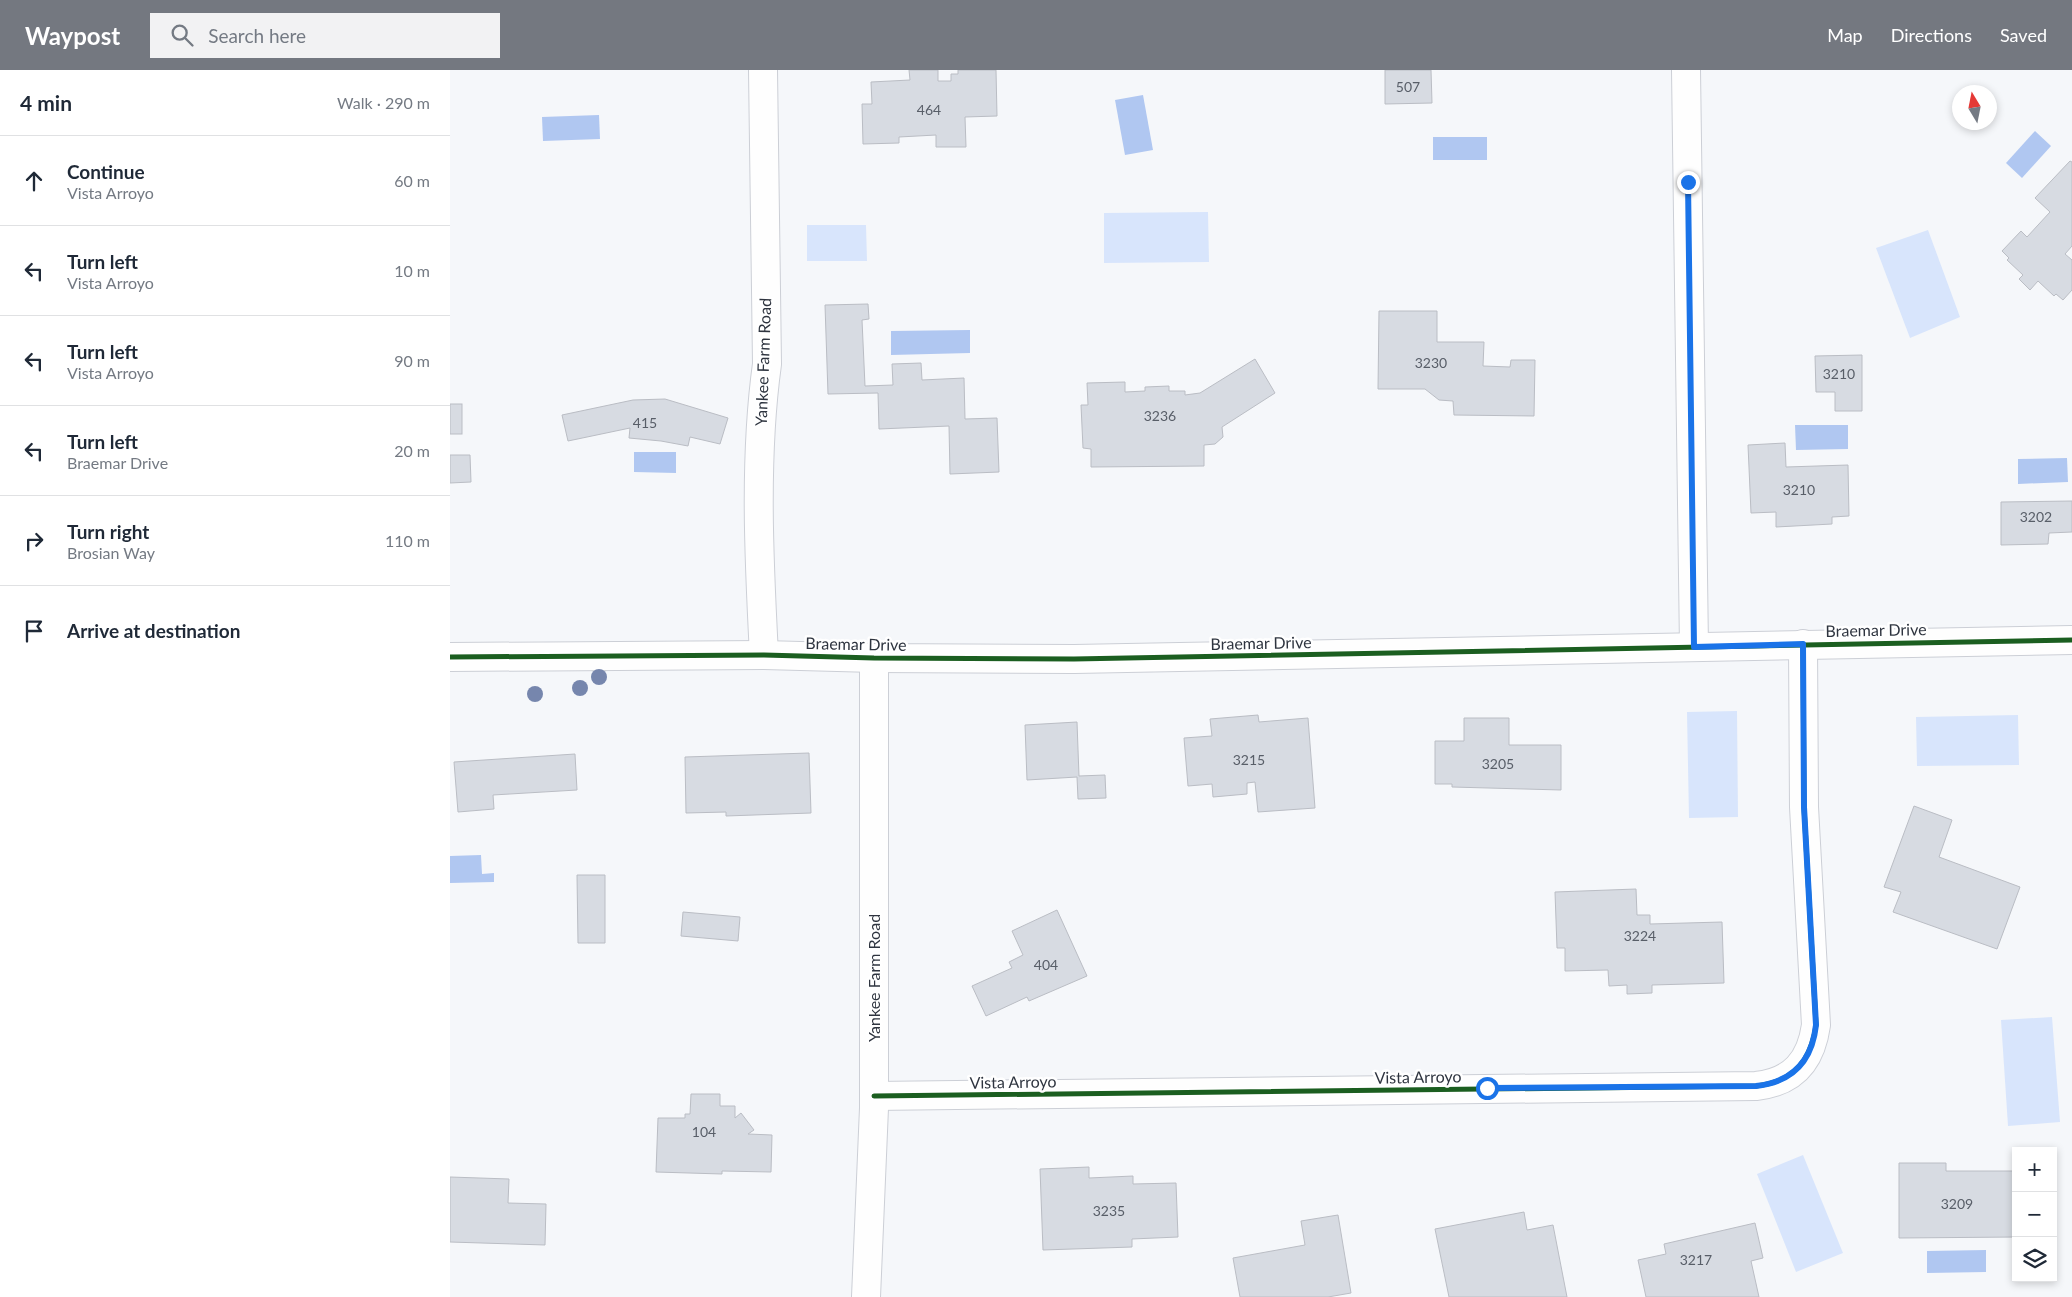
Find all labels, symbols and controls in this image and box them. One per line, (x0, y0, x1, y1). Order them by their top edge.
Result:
search box (150, 13, 500, 58)
text: Waypost (25, 21, 120, 50)
icon: search (168, 21, 196, 49)
text: Search here (208, 24, 306, 47)
text: Map (1827, 24, 1863, 46)
text: Directions (1891, 24, 1972, 46)
text: Saved (2000, 24, 2047, 46)
house number: 507 (1396, 78, 1420, 95)
north arrow (1952, 85, 1997, 130)
text: 4 min (20, 90, 72, 115)
text: Walk · 290 m (337, 93, 430, 112)
house number: 464 (917, 101, 941, 118)
text: Continue (67, 160, 145, 183)
icon: ahead (20, 167, 48, 195)
text: 60 m (394, 171, 430, 190)
route end (1677, 171, 1700, 194)
text: Vista Arroyo (67, 183, 154, 202)
text: Turn left (67, 250, 138, 273)
icon: left (20, 257, 48, 285)
text: 10 m (394, 261, 430, 280)
text: Vista Arroyo (67, 273, 154, 292)
street label: Yankee Farm Road (751, 298, 774, 426)
text: Turn left (67, 340, 138, 363)
icon: left (20, 347, 48, 375)
text: 90 m (394, 351, 430, 370)
house number: 3230 (1415, 354, 1447, 371)
text: Vista Arroyo (67, 363, 154, 382)
house number: 3210 (1823, 365, 1855, 382)
house number: 3236 (1144, 407, 1176, 424)
house number: 415 (633, 414, 657, 431)
text: Turn left (67, 430, 138, 453)
icon: left (20, 437, 48, 465)
text: 20 m (394, 441, 430, 460)
text: Braemar Drive (67, 453, 168, 472)
house number: 3210 (1783, 481, 1815, 498)
house number: 3202 (2020, 508, 2052, 525)
text: Turn right (67, 520, 149, 543)
icon: right (20, 527, 48, 555)
text: 110 m (385, 531, 430, 550)
text: Brosian Way (67, 543, 155, 562)
icon: arrive (20, 617, 48, 645)
text: Arrive at destination (67, 619, 240, 642)
street label: Braemar Drive (1825, 619, 1927, 640)
street label: Braemar Drive (1210, 632, 1312, 653)
street label: Braemar Drive (805, 633, 907, 654)
house number: 3215 (1233, 751, 1265, 768)
house number: 3205 (1482, 755, 1514, 772)
street label: Yankee Farm Road (864, 914, 883, 1042)
house number: 3224 (1624, 927, 1656, 944)
house number: 404 (1034, 956, 1058, 973)
street label: Vista Arroyo (1374, 1066, 1462, 1087)
street label: Vista Arroyo (969, 1071, 1057, 1092)
route start (1476, 1077, 1499, 1100)
house number: 104 (692, 1123, 716, 1140)
map controls (2012, 1147, 2057, 1282)
button: + (2012, 1147, 2057, 1192)
button: − (2012, 1192, 2057, 1237)
house number: 3209 (1941, 1195, 1973, 1212)
house number: 3235 (1093, 1202, 1125, 1219)
button: layers (2012, 1237, 2057, 1282)
house number: 3217 (1680, 1251, 1712, 1268)

